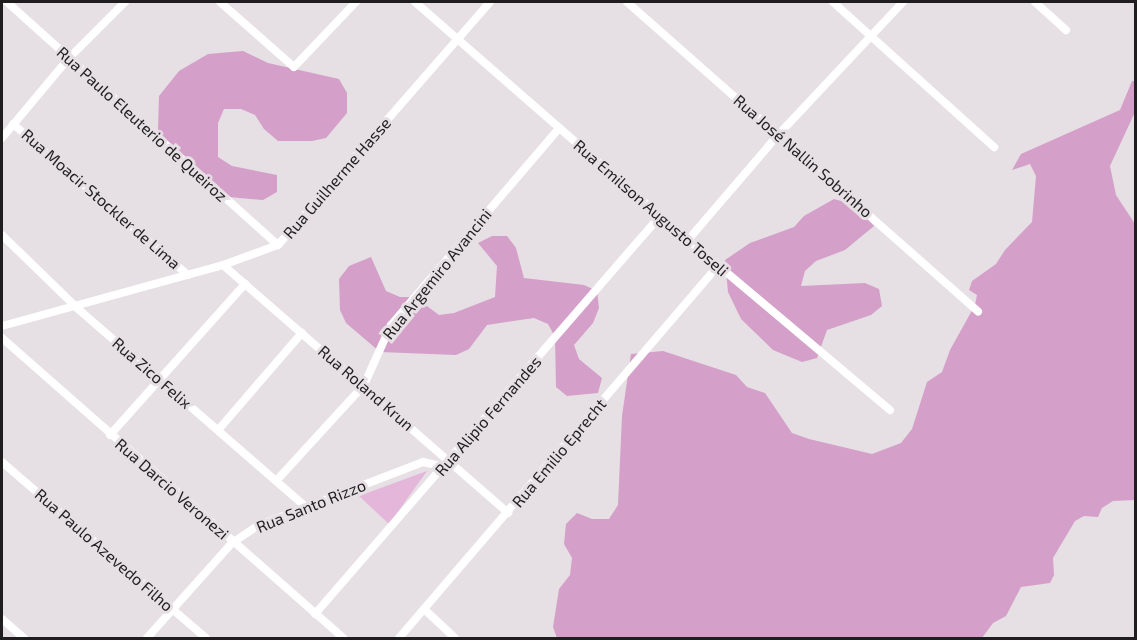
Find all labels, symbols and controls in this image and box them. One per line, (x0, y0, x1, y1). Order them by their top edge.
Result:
street label: Rua Paulo Eleuterio de Queiroz (53, 42, 231, 206)
street label: Rua José Nallin Sobrinho (730, 90, 876, 222)
street label: Rua Guilherme Hasse (279, 114, 395, 242)
street label: Rua Moacir Stockler de Lima (17, 125, 185, 273)
street label: Rua Emilson Augusto Toseli (570, 135, 732, 281)
street label: Rua Argemiro Avancini (378, 205, 496, 343)
street label: Rua Zico Felix (108, 333, 196, 413)
street label: Rua Roland Krun (314, 341, 418, 435)
street label: Rua Alipio Fernandes (431, 352, 545, 480)
street label: Rua Emilio Eprecht (508, 395, 610, 511)
street label: Rua Darcio Veronezi (111, 434, 233, 544)
street label: Rua Santo Rizzo (253, 475, 369, 537)
street label: Rua Paulo Azevedo Filho (31, 485, 177, 615)

